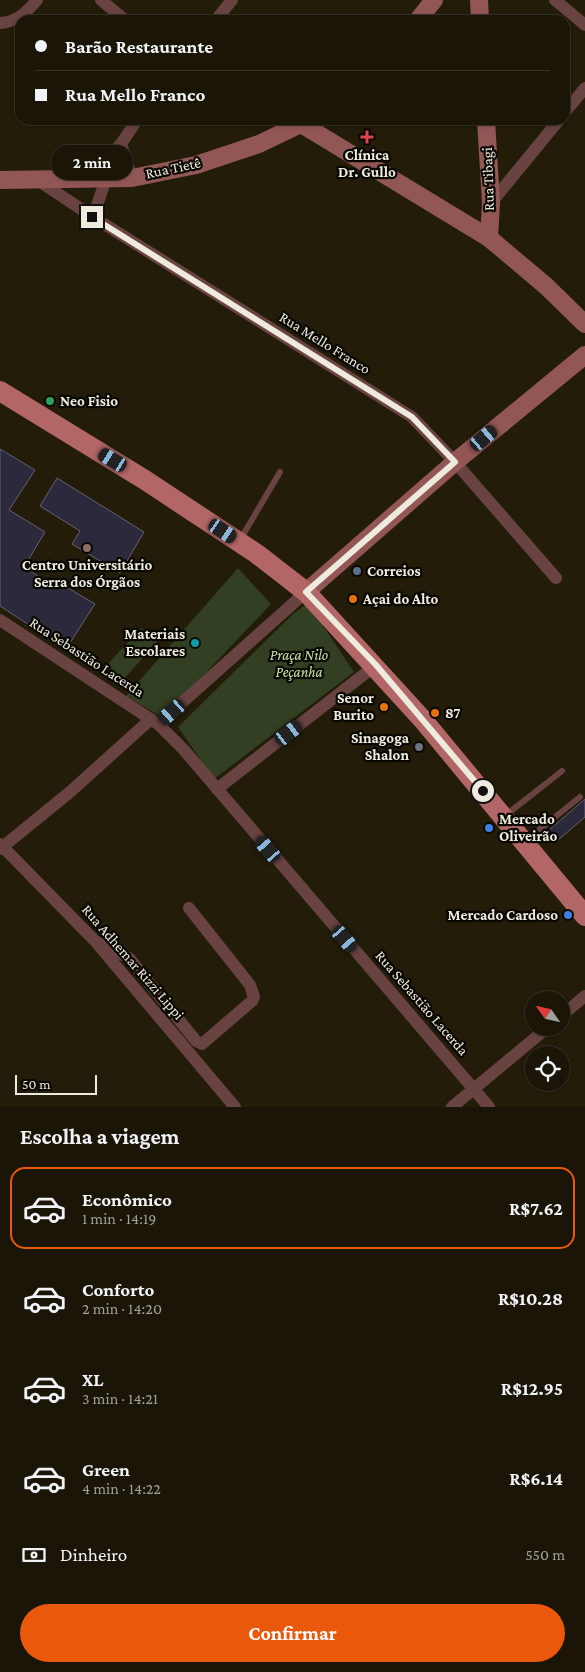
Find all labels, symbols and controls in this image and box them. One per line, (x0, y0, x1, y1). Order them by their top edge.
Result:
text: Barão Restaurante (65, 36, 213, 57)
text: Rua Mello Franco (65, 84, 205, 105)
marker: Clínica Dr. Gullo (360, 130, 374, 144)
callout: 2 min (51, 144, 133, 180)
place label: Clínica Dr. Gullo (338, 147, 396, 180)
street label: Rua Tibagi (479, 147, 498, 211)
text: 2 min (73, 154, 111, 171)
street label: Rua Tietê (144, 154, 202, 182)
route end (81, 206, 103, 228)
street label: Rua Mello Franco (277, 309, 373, 377)
place label: Neo Fisio (60, 393, 118, 409)
marker: Neo Fisio (44, 395, 56, 407)
car (467, 423, 500, 453)
car (96, 446, 129, 474)
car (206, 516, 239, 546)
marker: Centro Universitário Serra dos Órgãos (81, 542, 93, 554)
place label: Centro Universitário Serra dos Órgãos (22, 557, 153, 590)
place label: Correios (367, 563, 421, 579)
marker: Correios (351, 565, 363, 577)
place label: Açai do Alto (362, 591, 439, 607)
marker: Açai do Alto (347, 593, 359, 605)
street label: Rua Sebastião Lacerda (27, 614, 147, 700)
place label: Materiais Escolares (124, 626, 185, 659)
marker: Materiais Escolares (189, 637, 201, 649)
park label: Praça Nilo Peçanha (270, 647, 328, 681)
place label: Senor Burito (333, 690, 374, 723)
car (155, 696, 188, 728)
marker: Senor Burito (378, 701, 390, 713)
place label: 87 (445, 705, 460, 721)
marker: 87 (429, 707, 441, 719)
car (272, 718, 305, 748)
place label: Sinagoga Shalon (351, 730, 410, 763)
marker: Sinagoga Shalon (413, 741, 425, 753)
route start (472, 780, 494, 802)
place label: Mercado Oliveirão (499, 811, 557, 844)
marker: Mercado Oliveirão (483, 822, 495, 834)
car (252, 833, 283, 865)
street label: Rua Adhemar Rizzi Lippi (78, 901, 187, 1023)
place label: Mercado Cardoso (448, 907, 558, 923)
marker: Mercado Cardoso (562, 909, 574, 921)
car (329, 923, 360, 955)
street label: Rua Sebastião Lacerda (372, 948, 472, 1058)
north arrow (525, 991, 570, 1036)
map controls (525, 991, 570, 1091)
button: locate (525, 1046, 570, 1091)
scale bar (15, 1072, 98, 1095)
text: 50 m (22, 1076, 50, 1092)
text: Escolha a viagem (20, 1124, 179, 1149)
icon: car (22, 1186, 67, 1231)
text: Econômico (82, 1189, 172, 1210)
text: R$7.62 (509, 1198, 563, 1219)
text: 1 min · 14:19 (82, 1210, 156, 1227)
icon: car (22, 1276, 67, 1321)
text: Conforto (82, 1279, 154, 1300)
text: R$10.28 (498, 1288, 563, 1309)
text: 2 min · 14:20 (82, 1300, 162, 1317)
icon: car (22, 1366, 67, 1411)
text: XL (82, 1369, 104, 1390)
text: R$12.95 (501, 1378, 563, 1399)
text: 3 min · 14:21 (82, 1390, 158, 1407)
icon: car (22, 1456, 67, 1501)
text: Green (82, 1459, 130, 1480)
text: R$6.14 (509, 1468, 563, 1489)
text: 4 min · 14:22 (82, 1480, 161, 1497)
icon: cash (20, 1541, 48, 1569)
text: Dinheiro (60, 1544, 127, 1565)
text: 550 m (525, 1546, 565, 1563)
button: Confirmar (20, 1604, 565, 1662)

